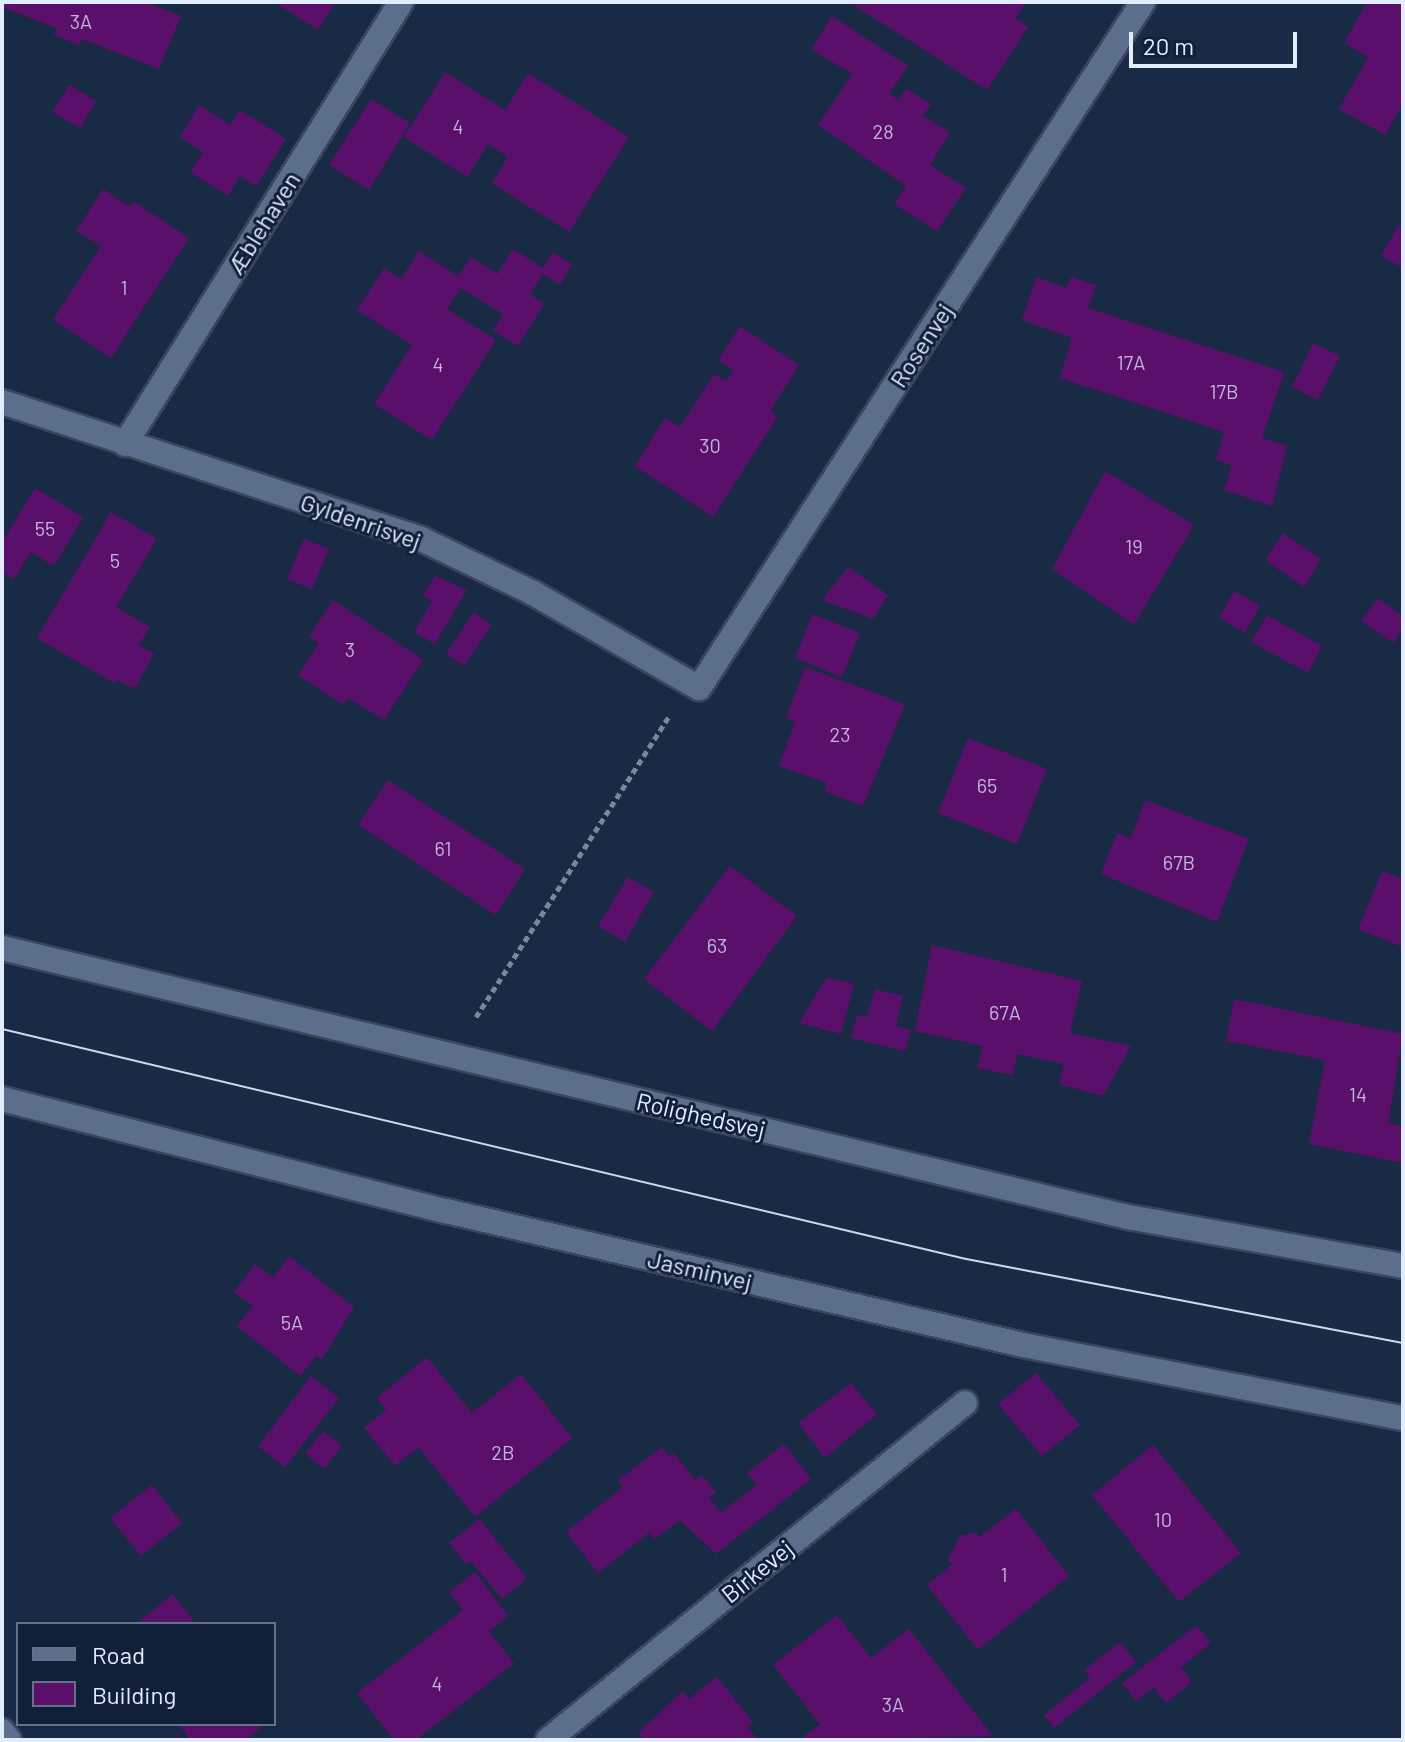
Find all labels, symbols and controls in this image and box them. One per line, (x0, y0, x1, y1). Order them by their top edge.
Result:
house number: 3A (70, 9, 92, 33)
scale bar (1133, 16, 1301, 66)
text: 20 m (1143, 31, 1194, 60)
house number: 4 (452, 114, 464, 138)
house number: 28 (872, 119, 894, 143)
street label: Æblehaven (220, 166, 306, 280)
house number: 1 (121, 275, 127, 299)
street label: Rosenvej (883, 298, 959, 392)
house number: 17A (1117, 350, 1145, 374)
house number: 4 (432, 352, 444, 376)
house number: 17B (1210, 379, 1238, 403)
house number: 30 (699, 433, 721, 457)
street label: Gyldenrisvej (297, 487, 425, 555)
house number: 55 (35, 516, 55, 540)
house number: 19 (1125, 534, 1143, 558)
house number: 5 (110, 548, 120, 572)
house number: 3 (345, 637, 355, 661)
house number: 23 (830, 722, 850, 746)
house number: 65 (977, 773, 997, 797)
house number: 61 (435, 836, 451, 860)
house number: 67B (1163, 850, 1195, 874)
house number: 63 (707, 933, 727, 957)
house number: 67A (989, 1000, 1021, 1024)
house number: 14 (1349, 1082, 1367, 1106)
street label: Rolighedsvej (634, 1086, 768, 1144)
street label: Jasminvej (645, 1244, 755, 1296)
house number: 5A (281, 1310, 303, 1334)
house number: 2B (491, 1440, 515, 1464)
house number: 10 (1154, 1507, 1172, 1531)
street label: Birkevej (715, 1533, 799, 1609)
house number: 1 (1001, 1562, 1007, 1586)
legend (16, 1622, 276, 1726)
text: Road (92, 1640, 145, 1669)
house number: 4 (431, 1671, 443, 1695)
text: Building (92, 1680, 176, 1709)
house number: 3A (882, 1692, 904, 1716)

